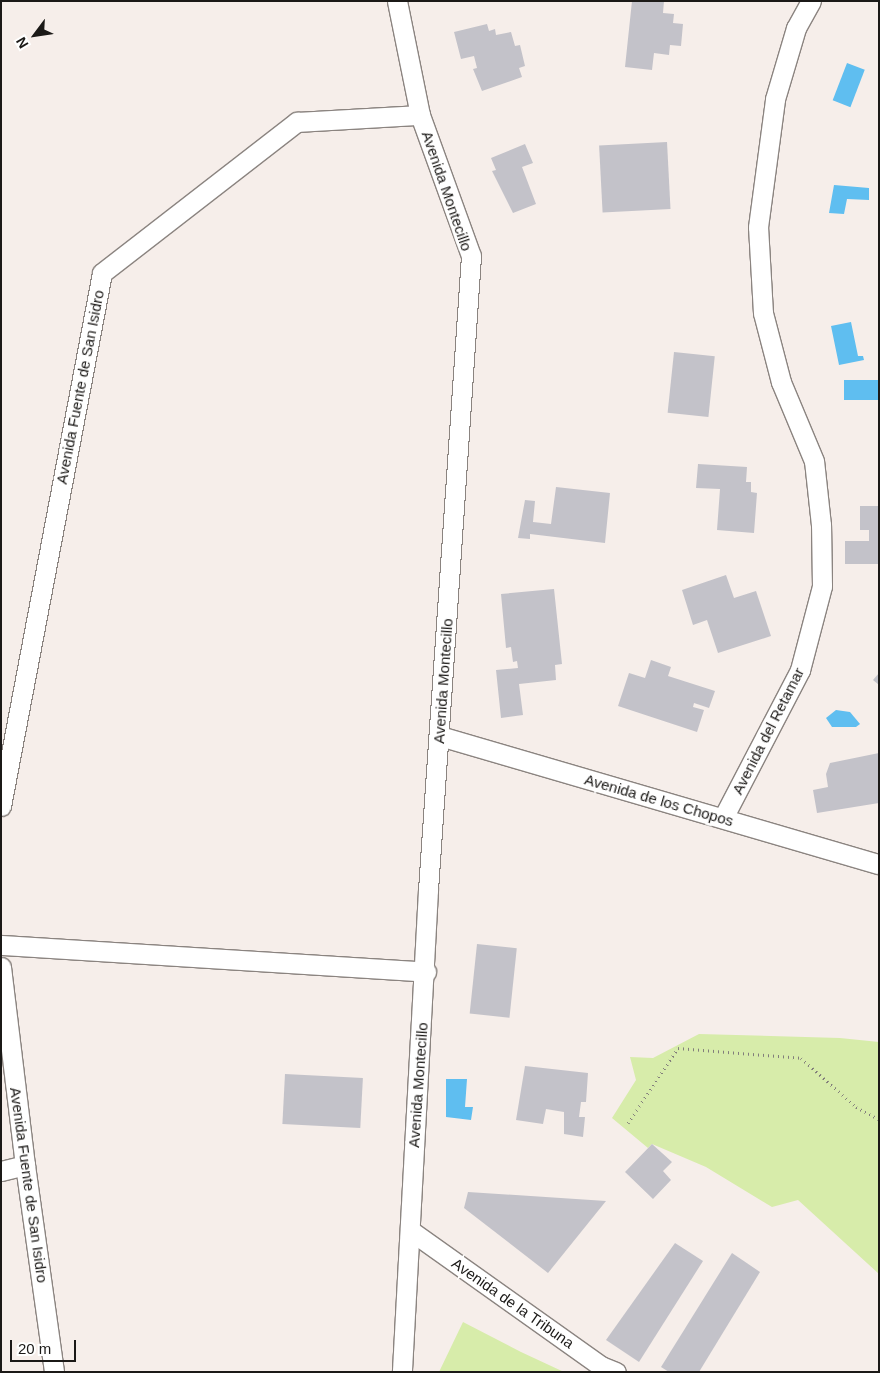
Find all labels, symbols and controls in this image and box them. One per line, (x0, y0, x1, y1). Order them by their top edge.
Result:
north arrow (10, 10, 60, 60)
text: N (13, 34, 32, 51)
street label: Avenida Montecillo (418, 129, 476, 253)
street label: Avenida Fuente de San Isidro (52, 288, 108, 486)
street label: Avenida Montecillo (430, 618, 456, 744)
street label: Avenida del Retamar (728, 665, 808, 797)
street label: Avenida de los Chopos (583, 770, 735, 830)
street label: Avenida Montecillo (405, 1022, 431, 1148)
street label: Avenida Fuente de San Isidro (6, 1086, 52, 1284)
street label: Avenida de la Tribuna (448, 1254, 578, 1352)
scale bar (12, 1330, 79, 1362)
text: 20 m (18, 1340, 51, 1357)

